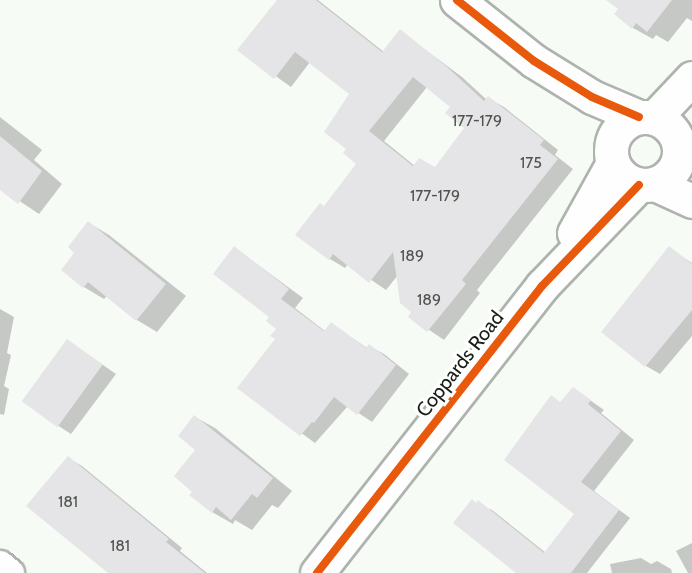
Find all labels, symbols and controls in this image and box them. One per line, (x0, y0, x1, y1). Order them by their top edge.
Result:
house number: 177-179 (452, 111, 502, 131)
house number: 175 (520, 153, 542, 173)
house number: 177-179 (410, 186, 460, 206)
house number: 189 (400, 246, 424, 266)
house number: 189 (417, 290, 441, 310)
street label: Coppards Road (411, 306, 509, 422)
house number: 181 (58, 492, 78, 512)
house number: 181 (110, 536, 130, 556)

